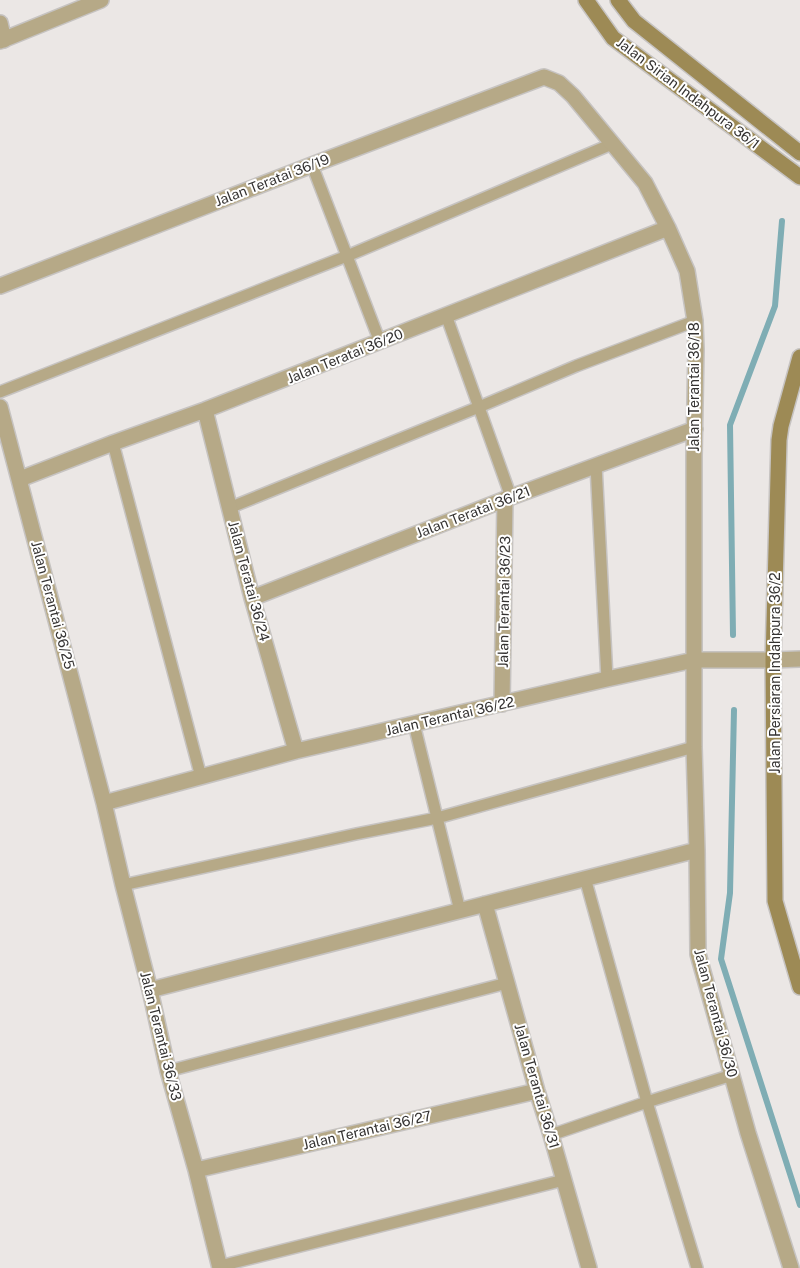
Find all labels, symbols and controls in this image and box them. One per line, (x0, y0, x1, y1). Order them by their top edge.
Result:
street label: Jalan Sirian Indahpura 36/1 (613, 34, 763, 152)
street label: Jalan Teratai 36/19 (213, 151, 332, 209)
street label: Jalan Terantai 36/18 (686, 322, 702, 452)
street label: Jalan Teratai 36/20 (285, 325, 405, 387)
street label: Jalan Teratai 36/21 (414, 483, 532, 541)
street label: Jalan Teratai 36/24 (225, 519, 273, 643)
street label: Jalan Terantai 36/23 (495, 536, 513, 668)
street label: Jalan Terantai 36/25 (28, 539, 78, 671)
street label: Jalan Persiaran Indahpura 36/2 (767, 572, 783, 774)
street label: Jalan Terantai 36/22 (384, 693, 516, 739)
street label: Jalan Terantai 36/30 (691, 947, 741, 1079)
street label: Jalan Terantai 36/33 (137, 970, 185, 1102)
street label: Jalan Terantai 36/31 (511, 1022, 563, 1150)
street label: Jalan Terantai 36/27 (301, 1107, 433, 1153)

